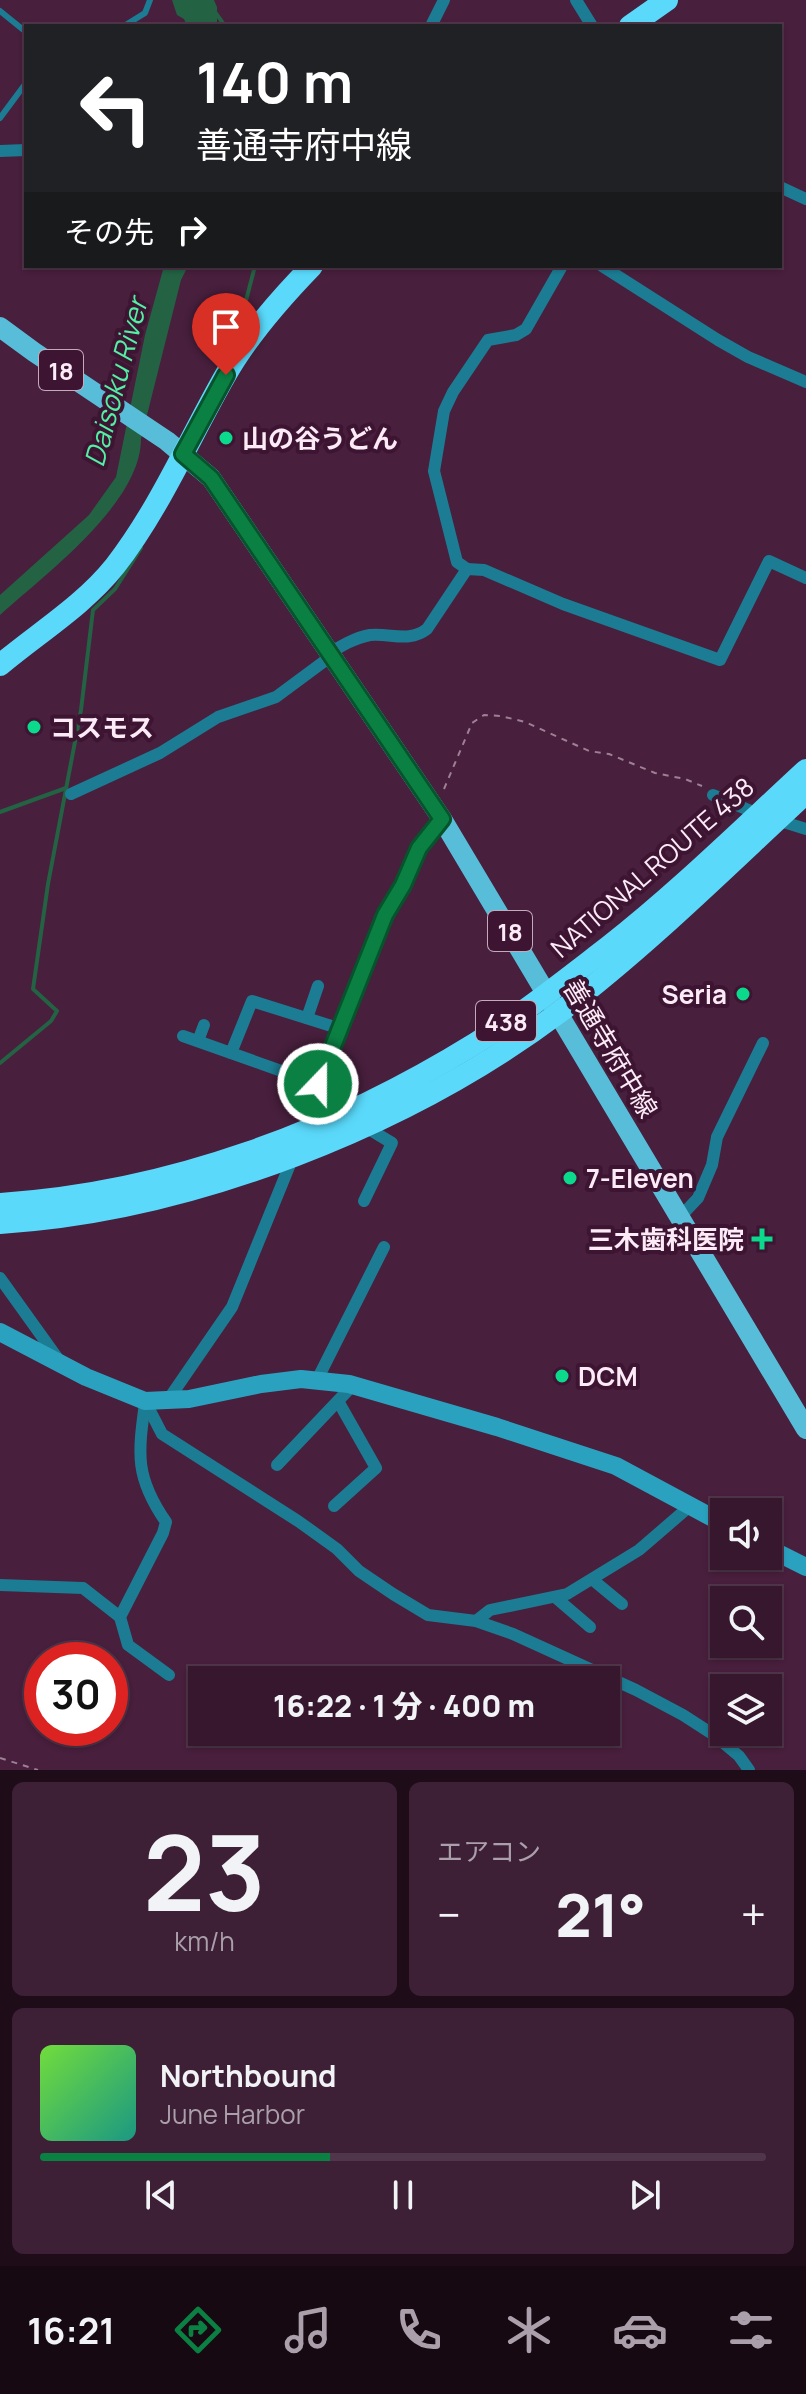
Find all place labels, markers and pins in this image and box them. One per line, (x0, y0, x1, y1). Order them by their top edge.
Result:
pin (192, 293, 260, 375)
place label: 山の谷うどん (242, 420, 398, 456)
marker: 山の谷うどん (217, 429, 235, 447)
place label: コスモス (50, 709, 154, 745)
marker: コスモス (25, 718, 43, 736)
place label: Seria (662, 976, 727, 1012)
marker: Seria (734, 985, 752, 1003)
place label: 7-Eleven (586, 1160, 694, 1196)
marker: 7-Eleven (561, 1169, 579, 1187)
place label: 三木歯科医院 (588, 1221, 744, 1257)
marker: 三木歯科医院 (751, 1228, 773, 1250)
place label: DCM (578, 1358, 638, 1394)
marker: DCM (553, 1367, 571, 1385)

